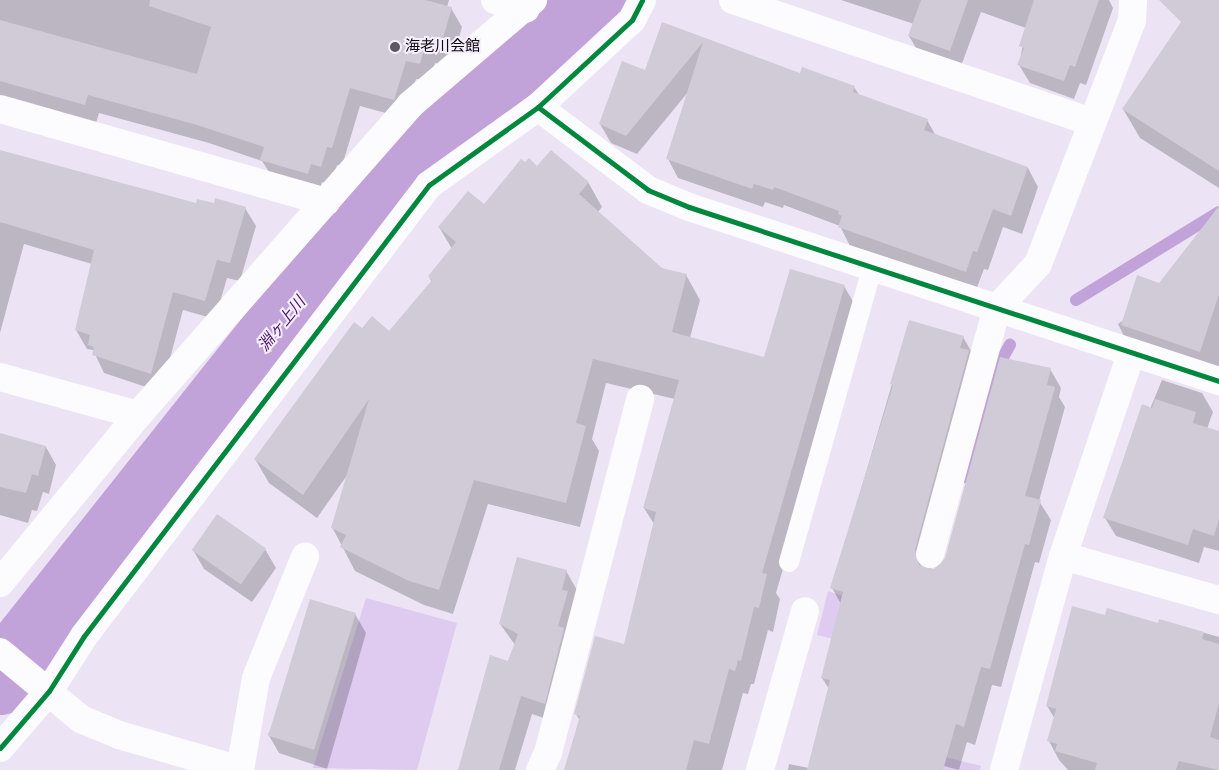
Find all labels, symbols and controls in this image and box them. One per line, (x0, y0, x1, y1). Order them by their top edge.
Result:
place label: 海老川会館 (405, 38, 480, 56)
marker: 海老川会館 (389, 41, 401, 53)
water label: 淵ヶ上川 (254, 293, 310, 355)

